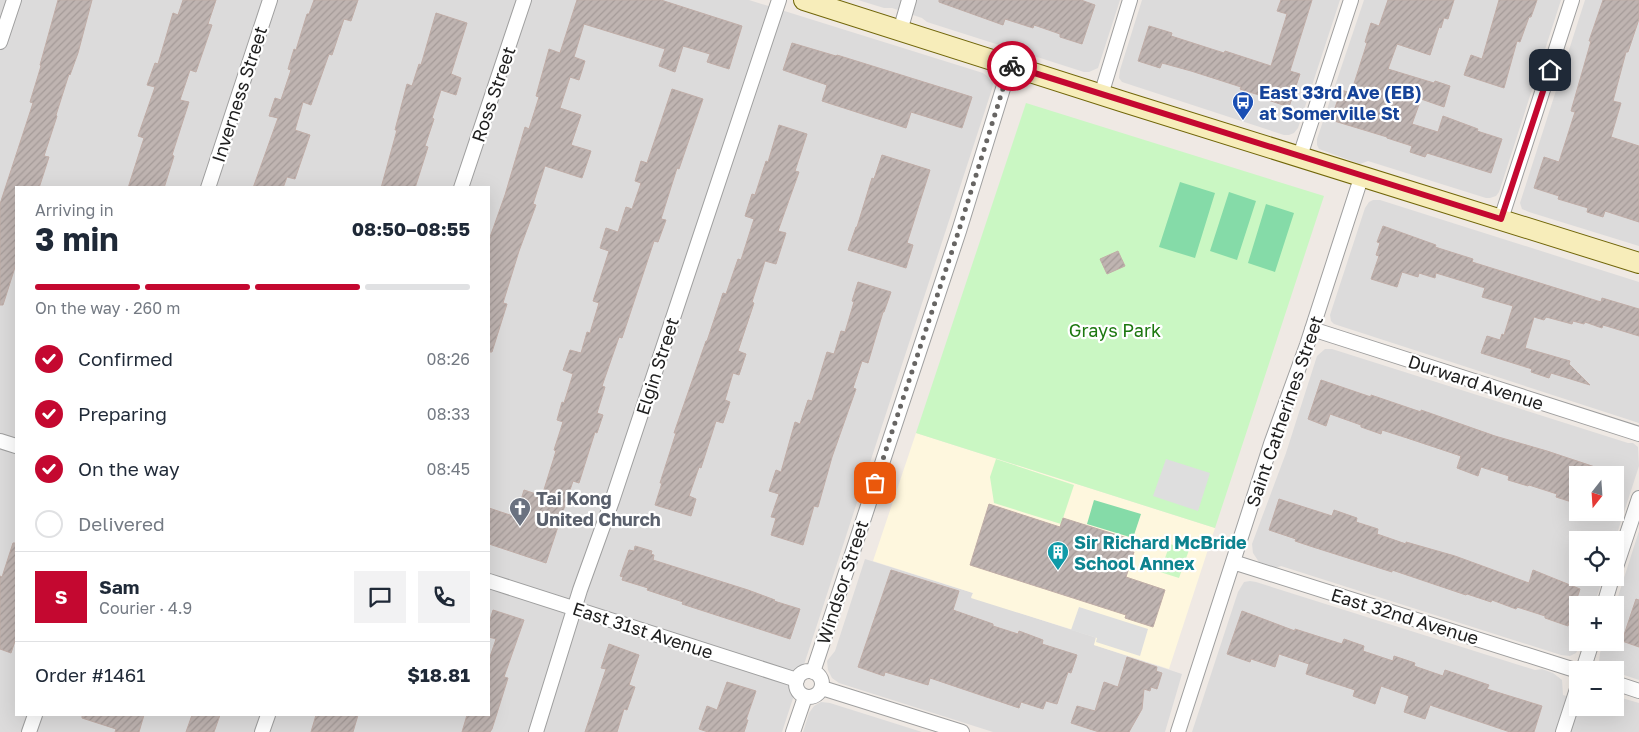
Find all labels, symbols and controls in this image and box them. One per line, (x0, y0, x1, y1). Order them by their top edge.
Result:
street label: Inverness Street (207, 23, 271, 165)
courier (987, 41, 1037, 91)
street label: Ross Street (466, 43, 520, 145)
pin (1529, 49, 1571, 91)
icon: bike (998, 52, 1026, 80)
icon: home (1536, 56, 1564, 84)
place label: East 33rd Ave (EB) at Somerville St (1259, 81, 1422, 124)
bus stop icon: East 33rd Ave (EB) at Somerville St (1231, 90, 1255, 121)
text: Arriving in (35, 200, 114, 220)
text: 08:50–08:55 (352, 217, 470, 240)
text: 3 min (35, 220, 119, 258)
text: On the way · 260 m (35, 298, 180, 318)
street label: Saint Catherines Street (1241, 313, 1327, 509)
street label: Elgin Street (631, 314, 683, 418)
park label: Grays Park (1069, 319, 1161, 341)
icon: check (35, 345, 63, 373)
text: Confirmed (78, 347, 173, 370)
text: 08:26 (427, 349, 470, 369)
street label: Durward Avenue (1405, 350, 1547, 414)
icon: check (35, 400, 63, 428)
text: Preparing (78, 402, 167, 425)
text: 08:33 (427, 404, 470, 424)
icon: check (35, 455, 63, 483)
text: On the way (78, 457, 180, 480)
text: 08:45 (426, 459, 470, 479)
pin (854, 462, 896, 504)
north arrow (1569, 466, 1624, 521)
map controls (1569, 466, 1624, 716)
icon: bag (861, 469, 889, 497)
place label: Tai Kong United Church (536, 487, 661, 530)
church icon: Tai Kong United Church (508, 496, 532, 527)
text: Delivered (78, 512, 165, 535)
street label: Windsor Street (812, 517, 872, 647)
place label: Sir Richard McBride School Annex (1074, 531, 1247, 574)
button: locate (1569, 531, 1624, 586)
building icon: Sir Richard McBride School Annex (1046, 540, 1070, 571)
button: chat (354, 571, 406, 623)
button: phone (418, 571, 470, 623)
text: Sam (99, 575, 139, 598)
street label: East 32nd Avenue (1328, 583, 1482, 649)
text: S (55, 585, 67, 608)
button: + (1569, 596, 1624, 651)
street label: East 31st Avenue (570, 597, 716, 663)
text: Courier · 4.9 (99, 598, 192, 618)
button: − (1569, 661, 1624, 716)
text: Order #1461 (35, 663, 146, 686)
text: $18.81 (407, 663, 470, 686)

